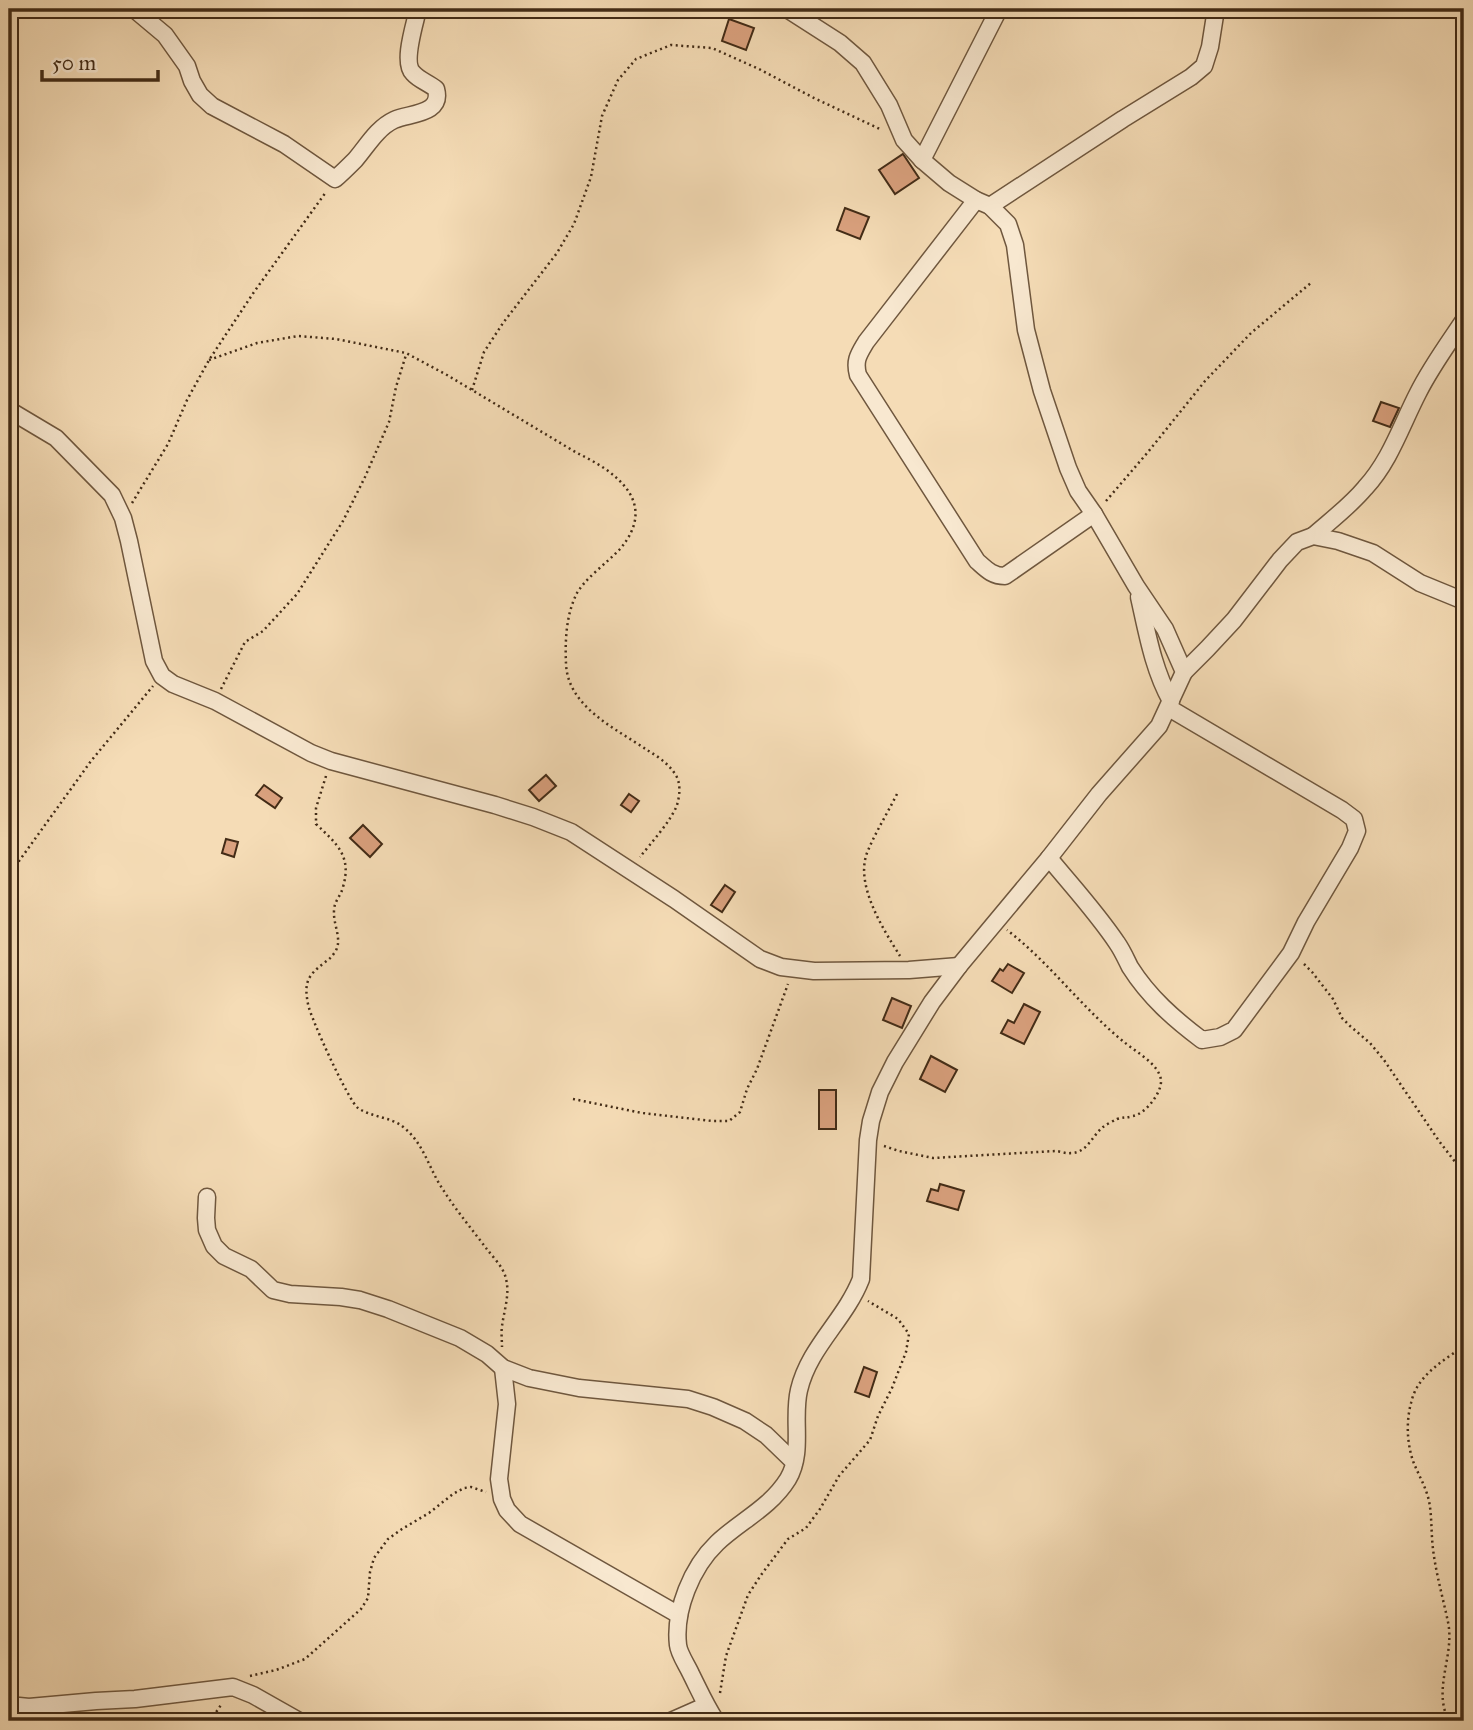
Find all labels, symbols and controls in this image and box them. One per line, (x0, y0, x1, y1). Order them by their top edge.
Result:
scale bar (42, 38, 158, 82)
text: 50 m (52, 50, 97, 76)

